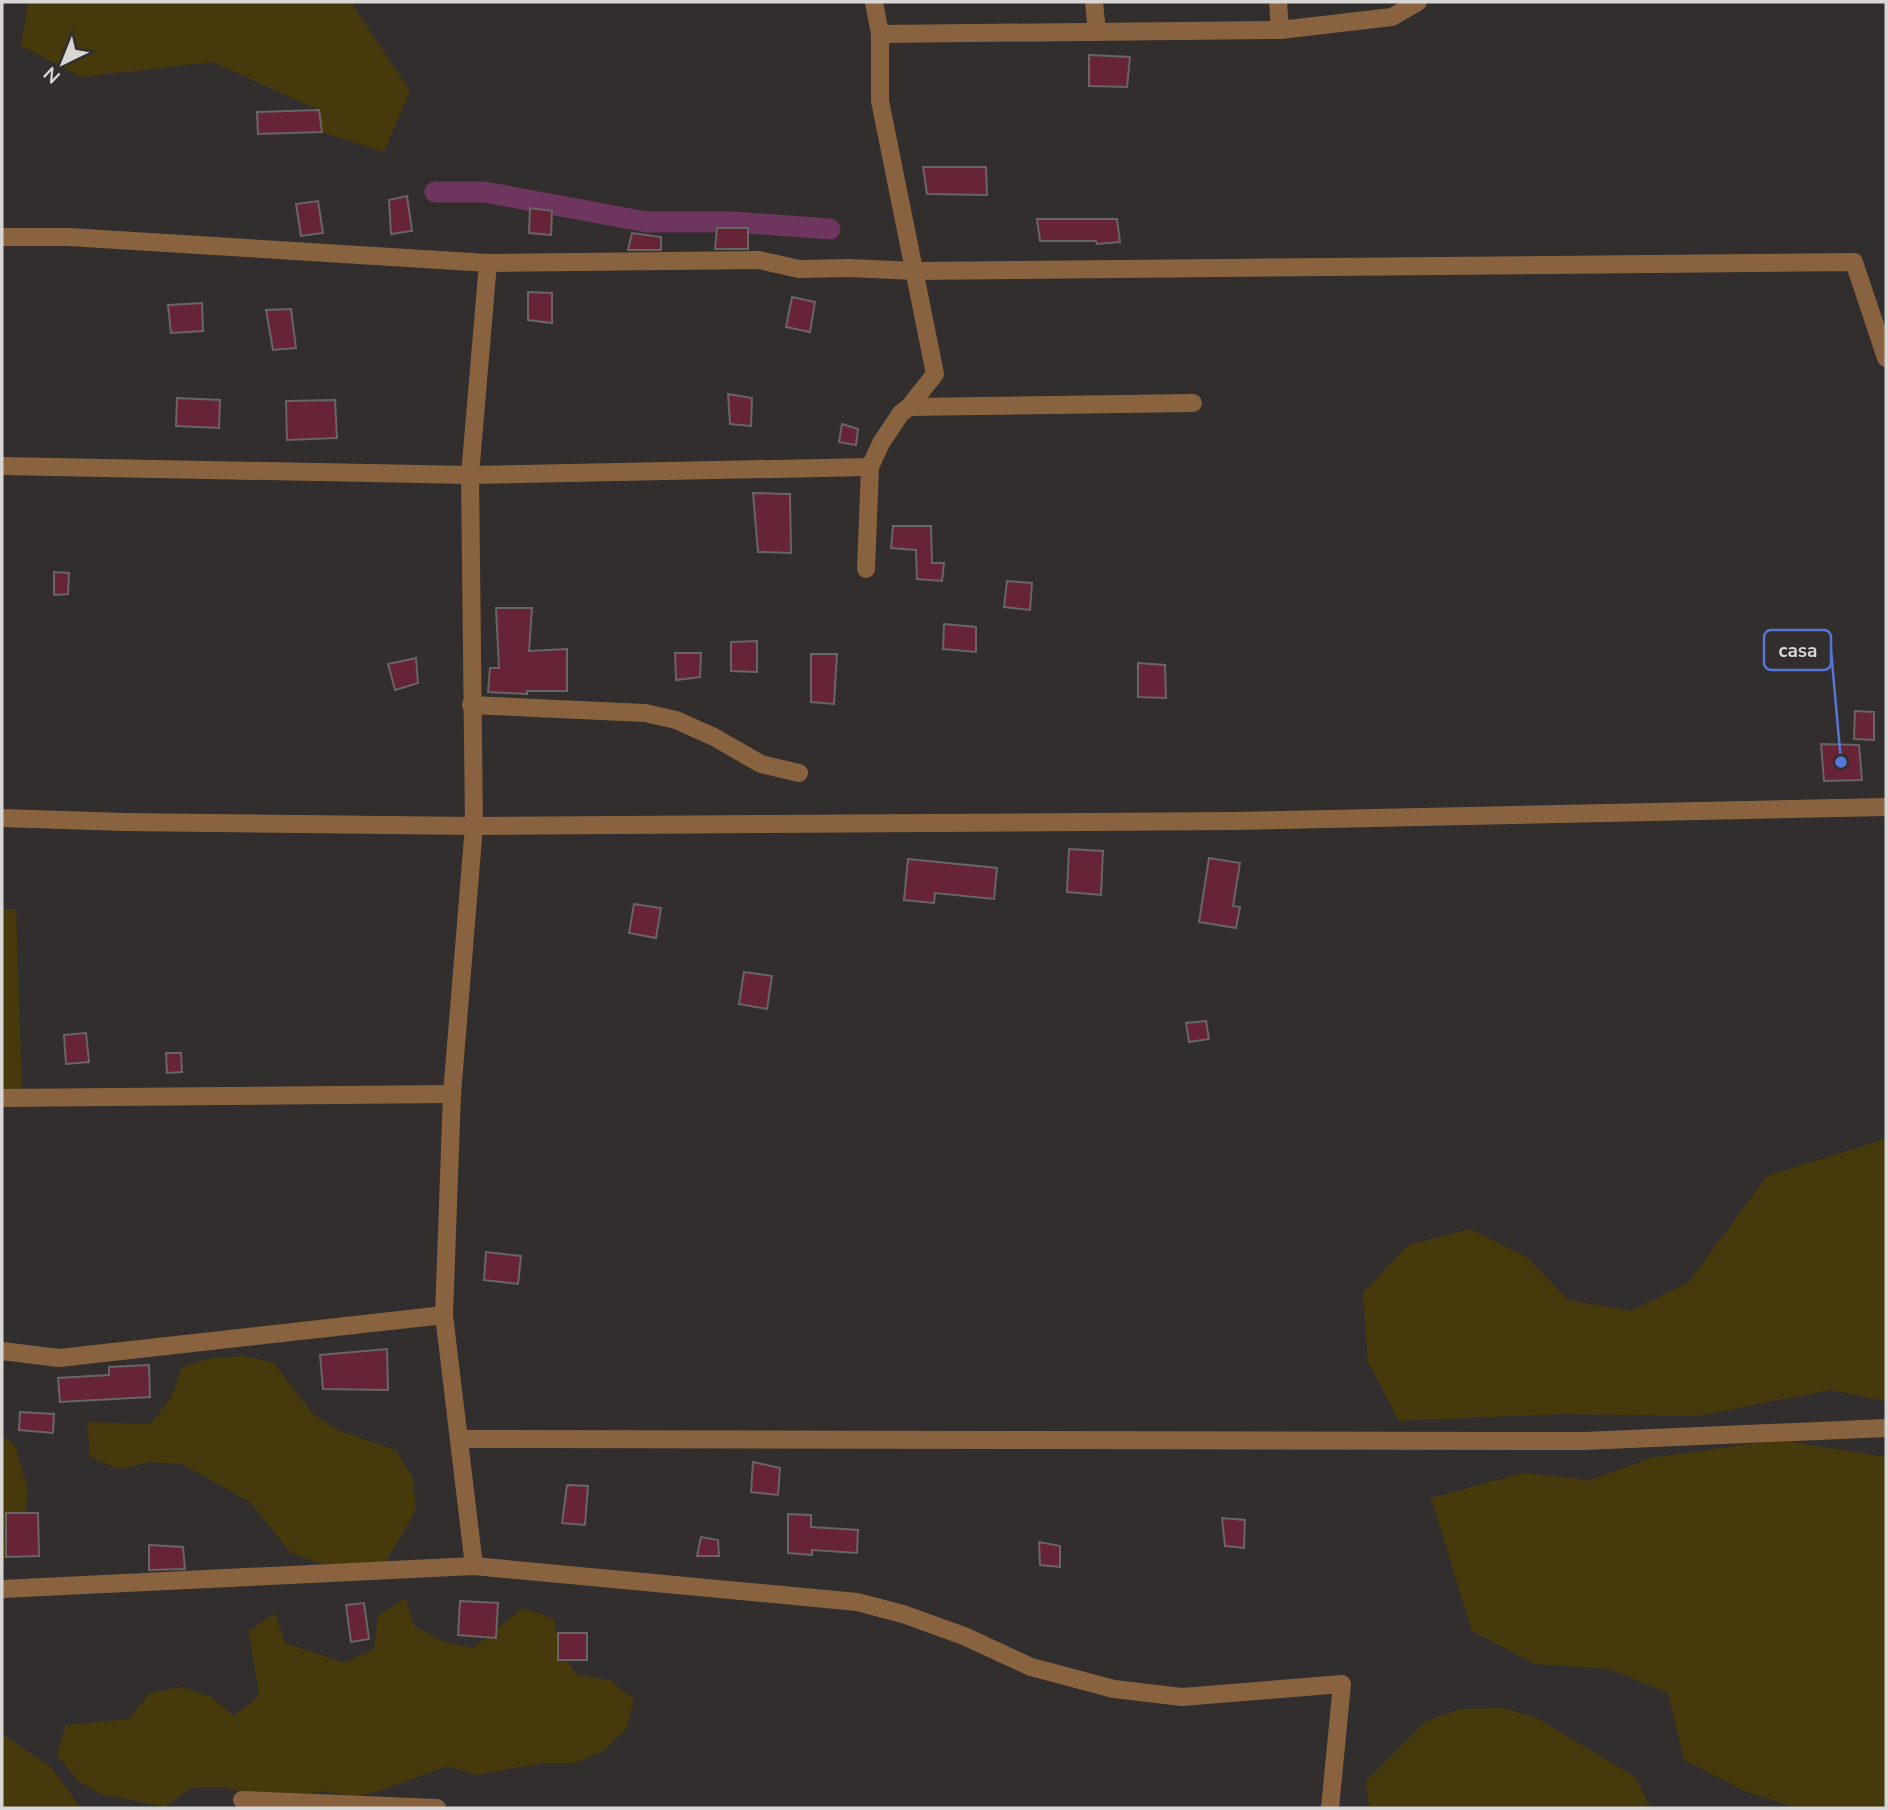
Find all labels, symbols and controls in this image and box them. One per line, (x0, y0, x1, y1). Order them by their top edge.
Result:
north arrow (28, 28, 98, 98)
text: N (38, 60, 66, 89)
callout: casa (1764, 630, 1831, 670)
text: casa (1779, 638, 1817, 664)

